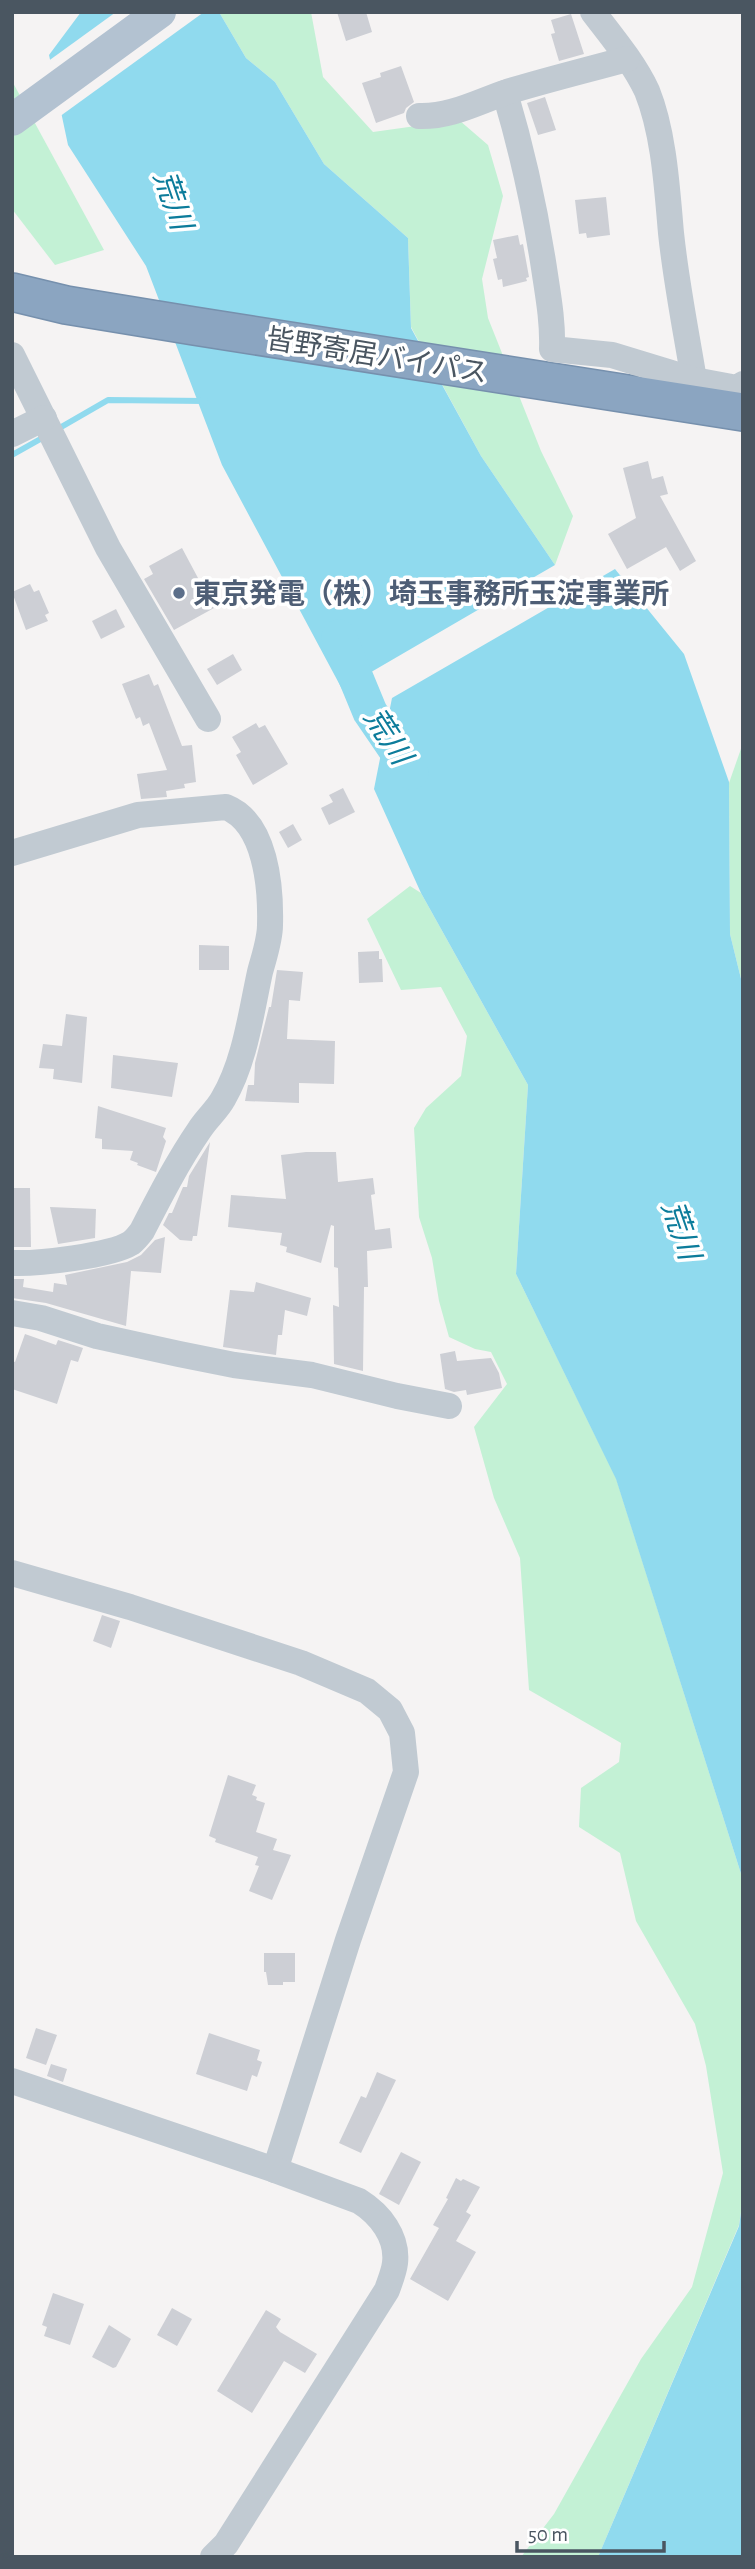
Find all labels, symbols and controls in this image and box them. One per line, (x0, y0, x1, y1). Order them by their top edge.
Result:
water label: 荒川 (148, 166, 199, 236)
street label: 皆野寄居バイパス (264, 324, 490, 388)
place label: 東京発電（株）埼玉事務所玉淀事業所 (193, 578, 669, 609)
marker: 東京発電（株）埼玉事務所玉淀事業所 (171, 585, 187, 601)
water label: 荒川 (358, 702, 419, 772)
water label: 荒川 (656, 1196, 707, 1266)
scale bar (517, 2510, 664, 2554)
text: 50 m (528, 2524, 568, 2545)

